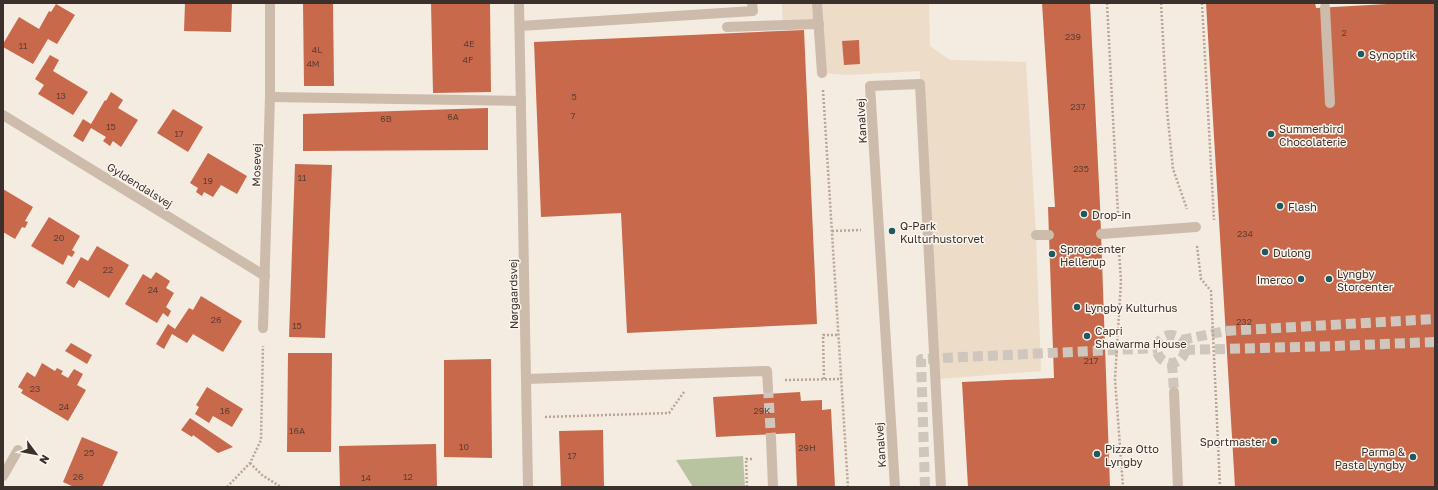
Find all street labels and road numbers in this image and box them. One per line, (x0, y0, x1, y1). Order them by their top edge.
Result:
street label: Kanalvej (853, 98, 869, 144)
street label: Mosevej (249, 143, 263, 187)
street label: Gyldendalsvej (105, 160, 175, 210)
street label: Nørgaardsvej (506, 259, 520, 329)
street label: Kanalvej (872, 422, 888, 468)

